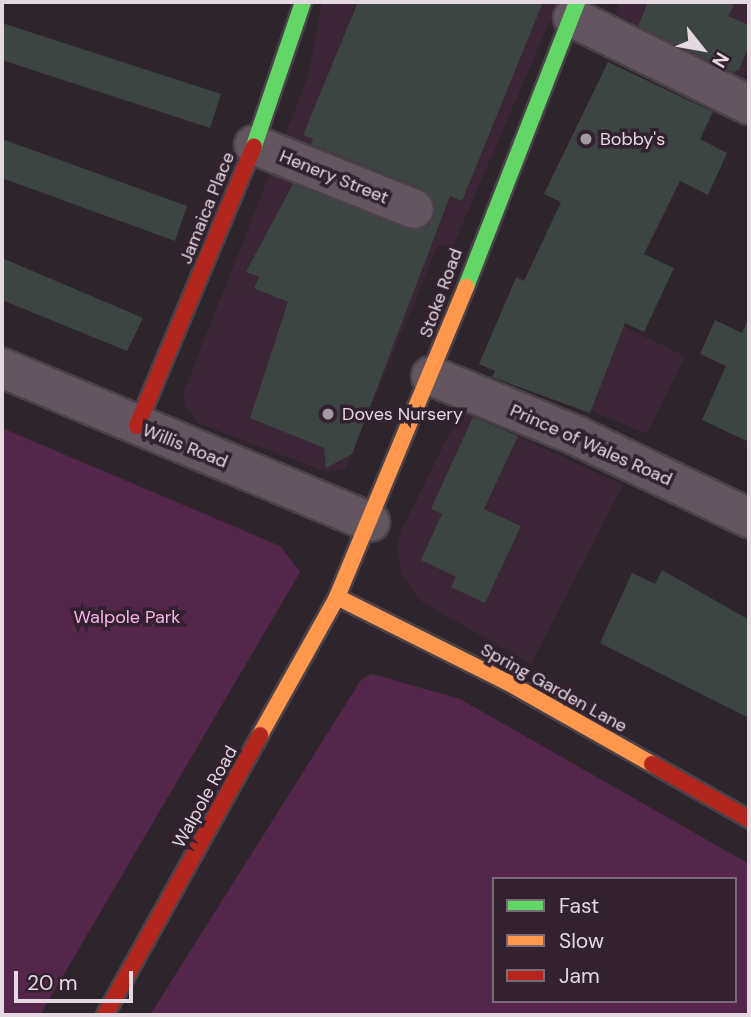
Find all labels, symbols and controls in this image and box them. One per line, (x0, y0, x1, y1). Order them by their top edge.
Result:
north arrow (667, 14, 737, 84)
text: N (706, 48, 735, 72)
place label: Bobby's (600, 128, 665, 150)
marker: Bobby's (578, 131, 594, 147)
street label: Henery Street (276, 145, 392, 209)
street label: Jamaica Place (175, 149, 239, 267)
street label: Stoke Road (415, 245, 467, 341)
street label: Prince of Wales Road (507, 400, 675, 490)
place label: Doves Nursery (342, 403, 463, 425)
marker: Doves Nursery (320, 406, 336, 422)
street label: Willis Road (139, 419, 231, 473)
park label: Walpole Park (74, 606, 180, 628)
street label: Spring Garden Lane (477, 639, 631, 737)
street label: Walpole Road (168, 742, 242, 852)
legend (492, 877, 737, 1003)
text: Fast (559, 892, 599, 920)
text: Slow (559, 927, 604, 955)
scale bar (18, 958, 136, 1002)
text: Jam (559, 962, 600, 990)
text: 20 m (27, 969, 78, 997)

